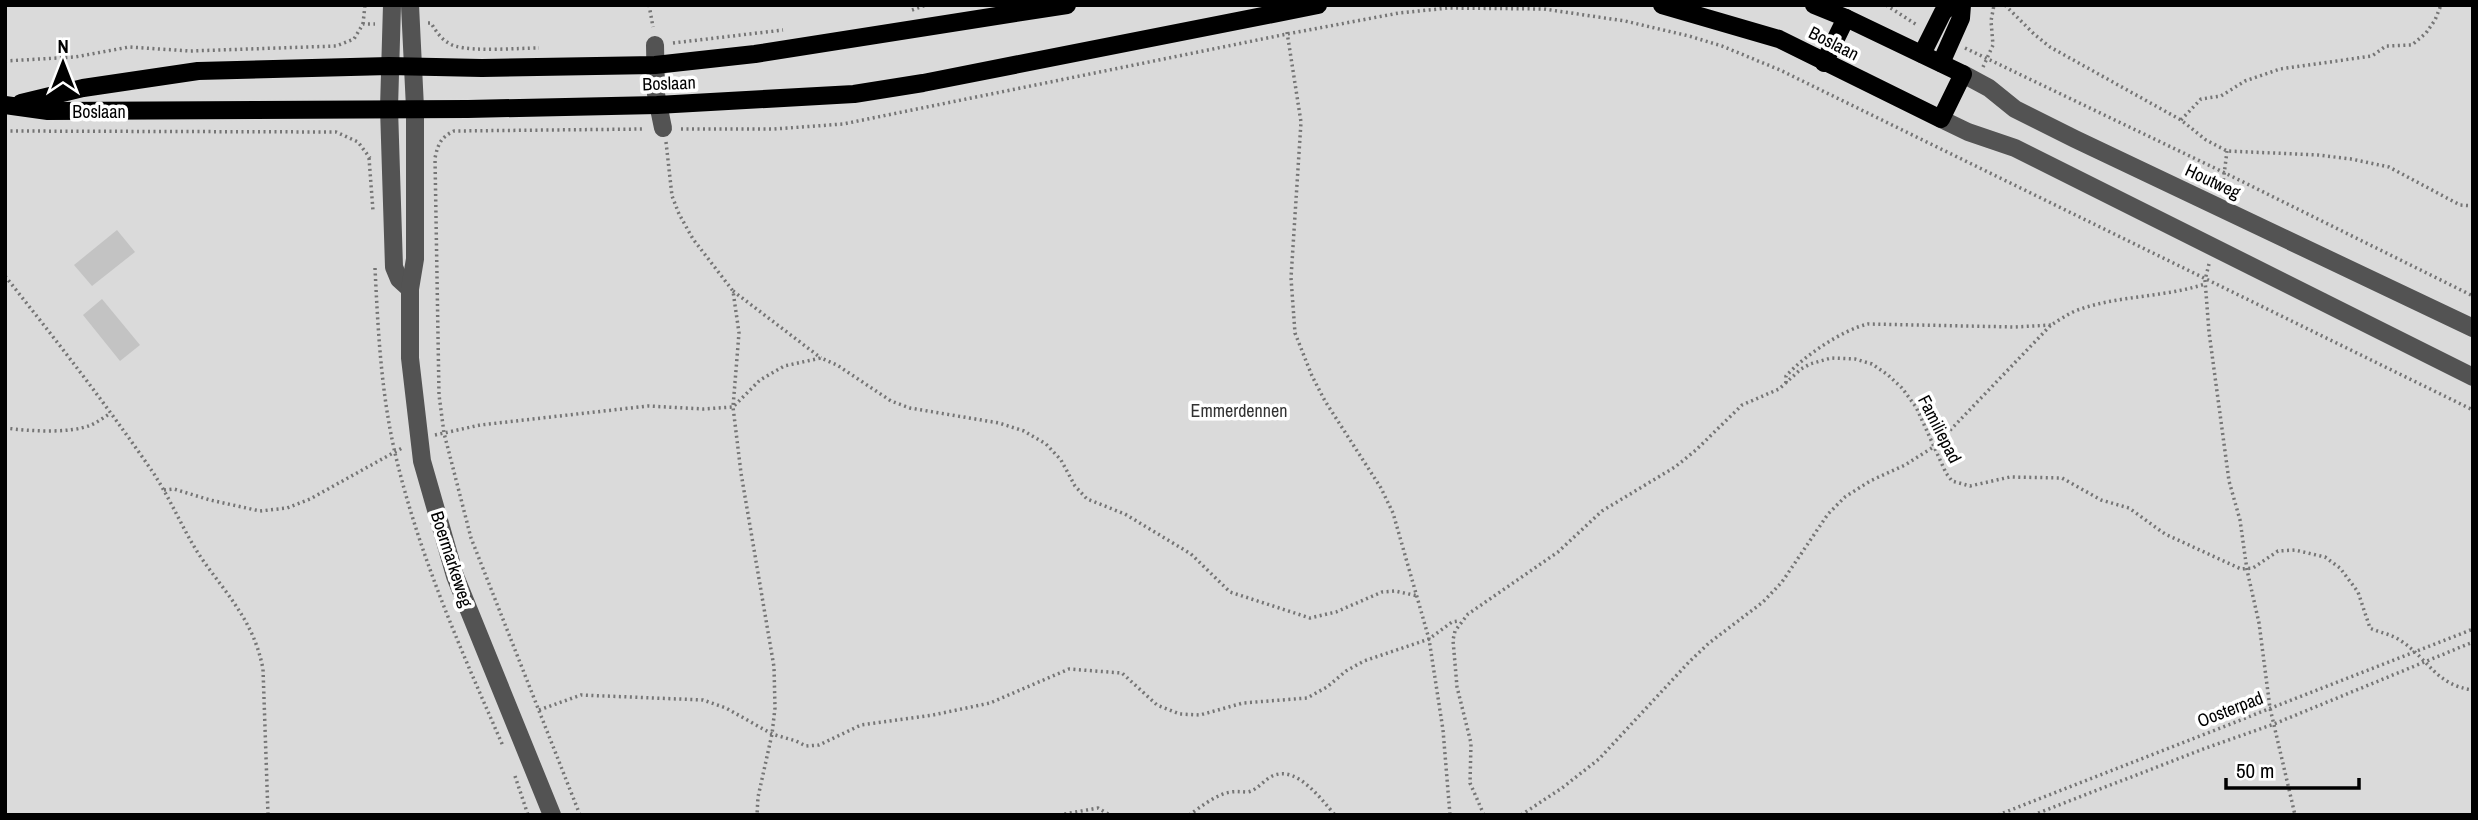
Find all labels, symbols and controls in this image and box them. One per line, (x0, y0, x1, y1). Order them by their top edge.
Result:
street label: Boslaan (1805, 20, 1863, 66)
north arrow (28, 28, 98, 98)
text: N (57, 33, 69, 59)
street label: Boslaan (642, 70, 696, 96)
street label: Boslaan (72, 99, 126, 124)
street label: Houtweg (2181, 157, 2245, 205)
street label: Familiepad (1912, 391, 1968, 467)
park label: Emmerdennen (1191, 398, 1287, 423)
street label: Boermarkeweg (425, 508, 479, 611)
street label: Oosterpad (2193, 685, 2267, 733)
scale bar (2226, 746, 2359, 790)
text: 50 m (2236, 756, 2274, 785)

